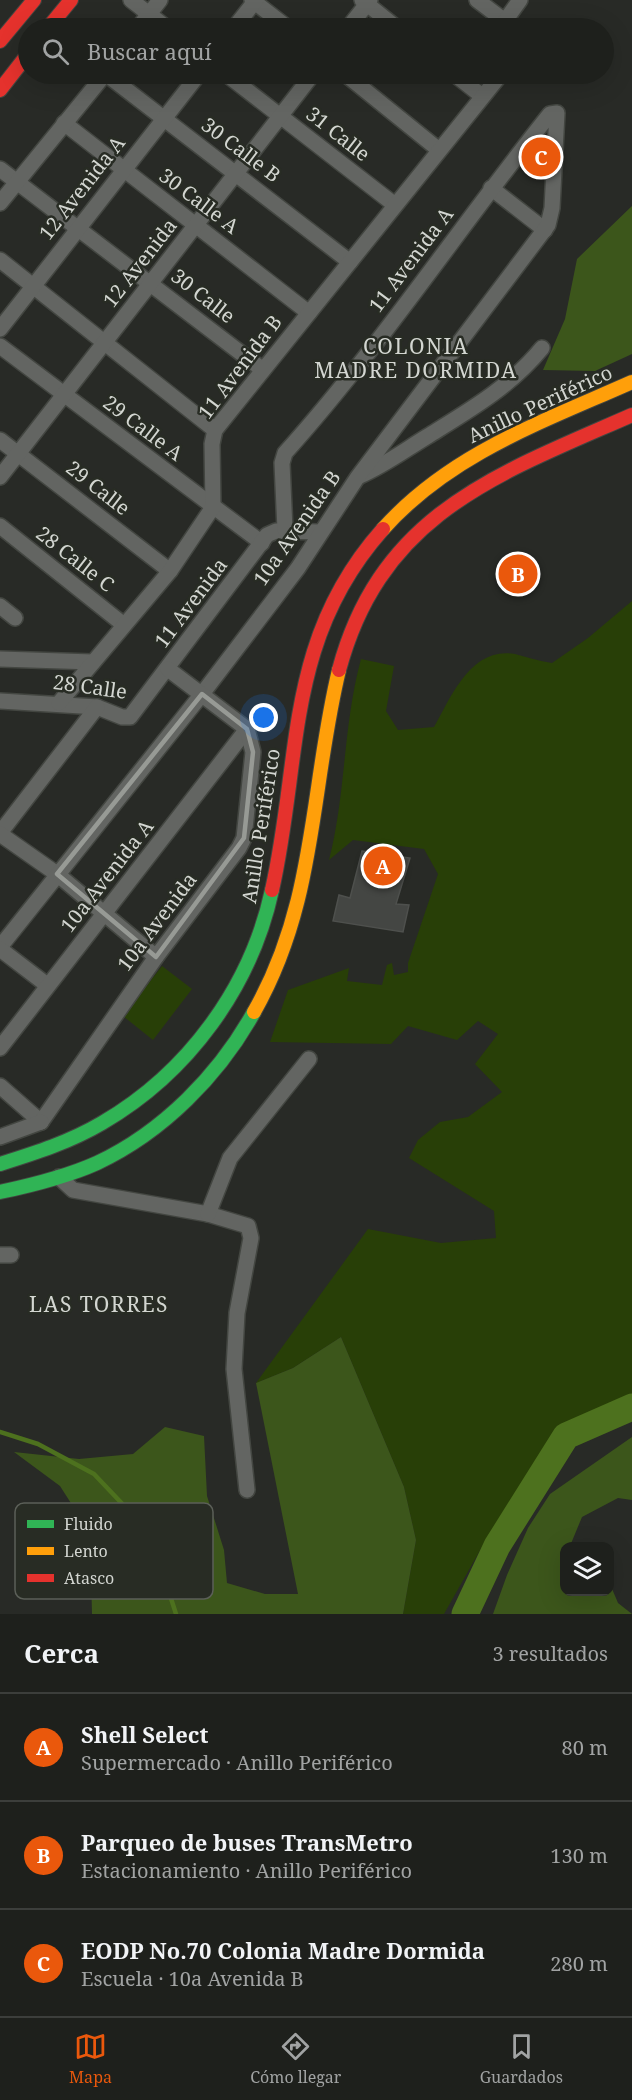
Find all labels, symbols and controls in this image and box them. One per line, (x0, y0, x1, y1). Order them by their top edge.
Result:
search box (18, 18, 614, 84)
icon: search (39, 35, 72, 68)
text: Buscar aquí (87, 36, 211, 66)
street label: 31 Calle (301, 100, 376, 167)
street label: 30 Calle B (196, 111, 286, 188)
street label: 12 Avenida A (33, 129, 131, 245)
pin: C (522, 134, 560, 180)
street label: 30 Calle A (154, 162, 245, 240)
street label: 11 Avenida A (362, 201, 459, 318)
street label: 12 Avenida (96, 213, 183, 313)
street label: 30 Calle (166, 262, 241, 329)
street label: 11 Avenida B (192, 309, 288, 424)
district label: COLONIA MADRE DORMIDA (314, 332, 518, 384)
street label: Anillo Periférico (463, 358, 616, 449)
street label: 29 Calle A (98, 389, 189, 467)
street label: 29 Calle (61, 454, 136, 521)
street label: 10a Avenida B (247, 465, 346, 591)
street label: 28 Calle C (31, 520, 120, 597)
street label: 11 Avenida (148, 552, 233, 653)
pin: B (498, 552, 538, 596)
street label: 28 Calle (51, 668, 129, 705)
your location (249, 703, 278, 732)
street label: Anillo Periférico (235, 747, 286, 905)
street label: 10a Avenida A (56, 815, 158, 937)
pin: A (364, 844, 403, 888)
street label: 10a Avenida (112, 868, 202, 976)
district label: LAS TORRES (29, 1290, 169, 1318)
legend (15, 1503, 213, 1599)
text: Fluido (64, 1513, 113, 1535)
text: Lento (64, 1540, 108, 1562)
map controls (560, 1542, 614, 1596)
button: layers (560, 1542, 614, 1596)
text: Atasco (64, 1567, 114, 1589)
text: Cerca (24, 1635, 99, 1671)
text: 3 resultados (492, 1640, 608, 1667)
text: Shell Select (81, 1719, 208, 1749)
text: A (36, 1734, 51, 1761)
text: 80 m (562, 1734, 608, 1761)
text: Supermercado · Anillo Periférico (81, 1749, 393, 1776)
text: Parqueo de buses TransMetro (81, 1827, 413, 1857)
text: B (37, 1842, 50, 1869)
text: 130 m (550, 1842, 608, 1869)
text: Estacionamiento · Anillo Periférico (81, 1857, 412, 1884)
text: EODP No.70 Colonia Madre Dormida (81, 1935, 485, 1965)
text: C (37, 1950, 50, 1977)
text: 280 m (550, 1950, 608, 1977)
text: Escuela · 10a Avenida B (81, 1965, 304, 1992)
tab: Mapa (69, 2030, 112, 2088)
tab: Cómo llegar (250, 2030, 341, 2088)
tab: Guardados (480, 2030, 563, 2088)

